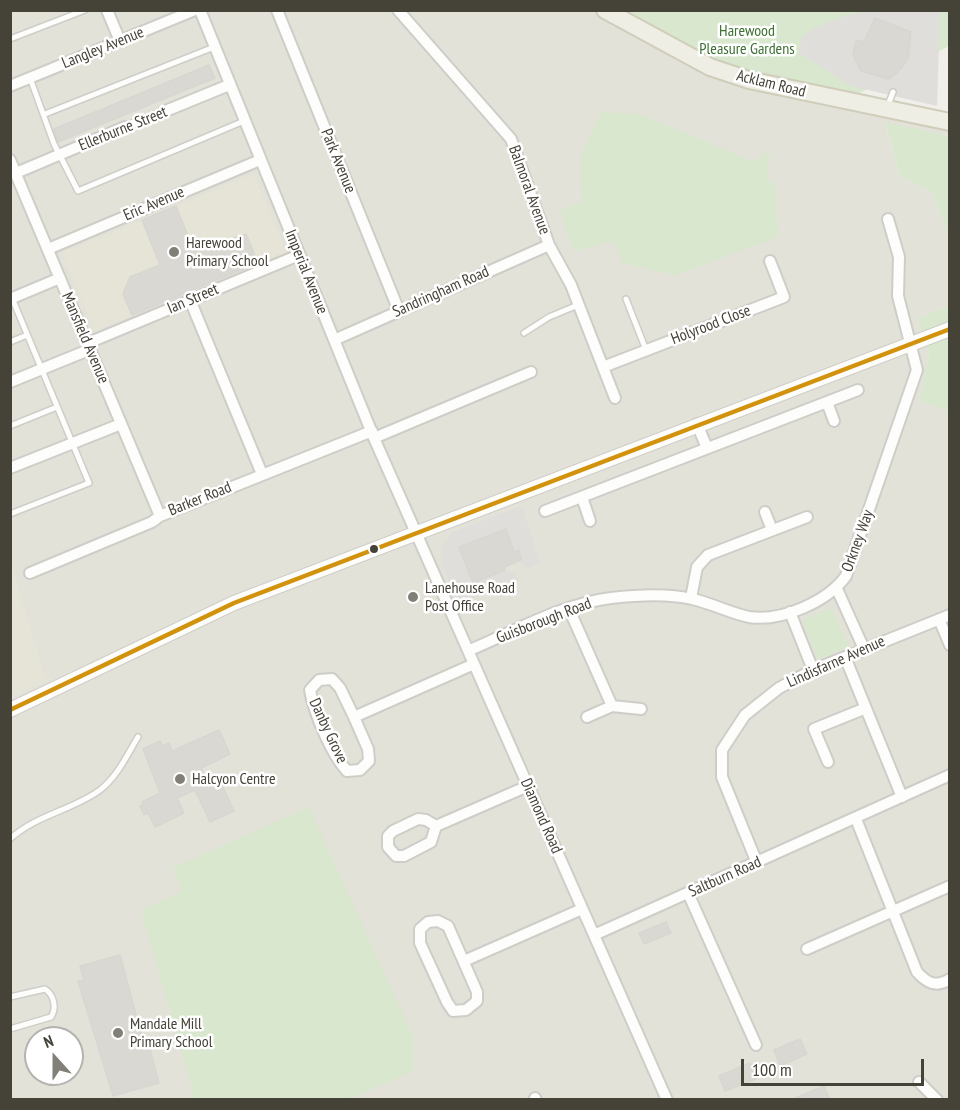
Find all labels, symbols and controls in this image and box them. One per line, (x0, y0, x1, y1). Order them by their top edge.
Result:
park label: Harewood Pleasure Gardens (699, 21, 795, 59)
street label: Langley Avenue (59, 23, 147, 73)
street label: Acklam Road (734, 66, 808, 102)
street label: Ellerburne Street (76, 103, 170, 155)
street label: Park Avenue (316, 126, 360, 196)
street label: Balmoral Avenue (504, 143, 554, 237)
street label: Eric Avenue (121, 183, 187, 225)
street label: Imperial Avenue (280, 227, 332, 317)
place label: Harewood Primary School (186, 233, 268, 271)
marker: Harewood Primary School (167, 245, 181, 259)
street label: Sandringham Road (390, 262, 492, 322)
street label: Ian Street (165, 280, 221, 318)
street label: Mansfield Avenue (57, 290, 113, 386)
street label: Holyrood Close (668, 301, 754, 349)
street label: Barker Road (166, 478, 234, 520)
street label: Orkney Way (838, 507, 878, 575)
unlabelled marker (368, 543, 380, 555)
place label: Lanehouse Road Post Office (425, 578, 515, 616)
marker: Lanehouse Road Post Office (406, 590, 420, 604)
street label: Guisborough Road (494, 594, 594, 648)
street label: Lindisfarne Avenue (784, 632, 888, 692)
street label: Danby Grove (305, 695, 351, 767)
place label: Halcyon Centre (192, 769, 275, 789)
marker: Halcyon Centre (173, 772, 187, 786)
street label: Diamond Road (516, 775, 566, 857)
street label: Saltburn Road (686, 852, 764, 902)
place label: Mandale Mill Primary School (130, 1014, 212, 1052)
north arrow (24, 1026, 84, 1086)
marker: Mandale Mill Primary School (111, 1026, 125, 1040)
text: N (41, 1030, 56, 1052)
scale bar (744, 1047, 927, 1085)
text: 100 m (752, 1058, 792, 1081)

